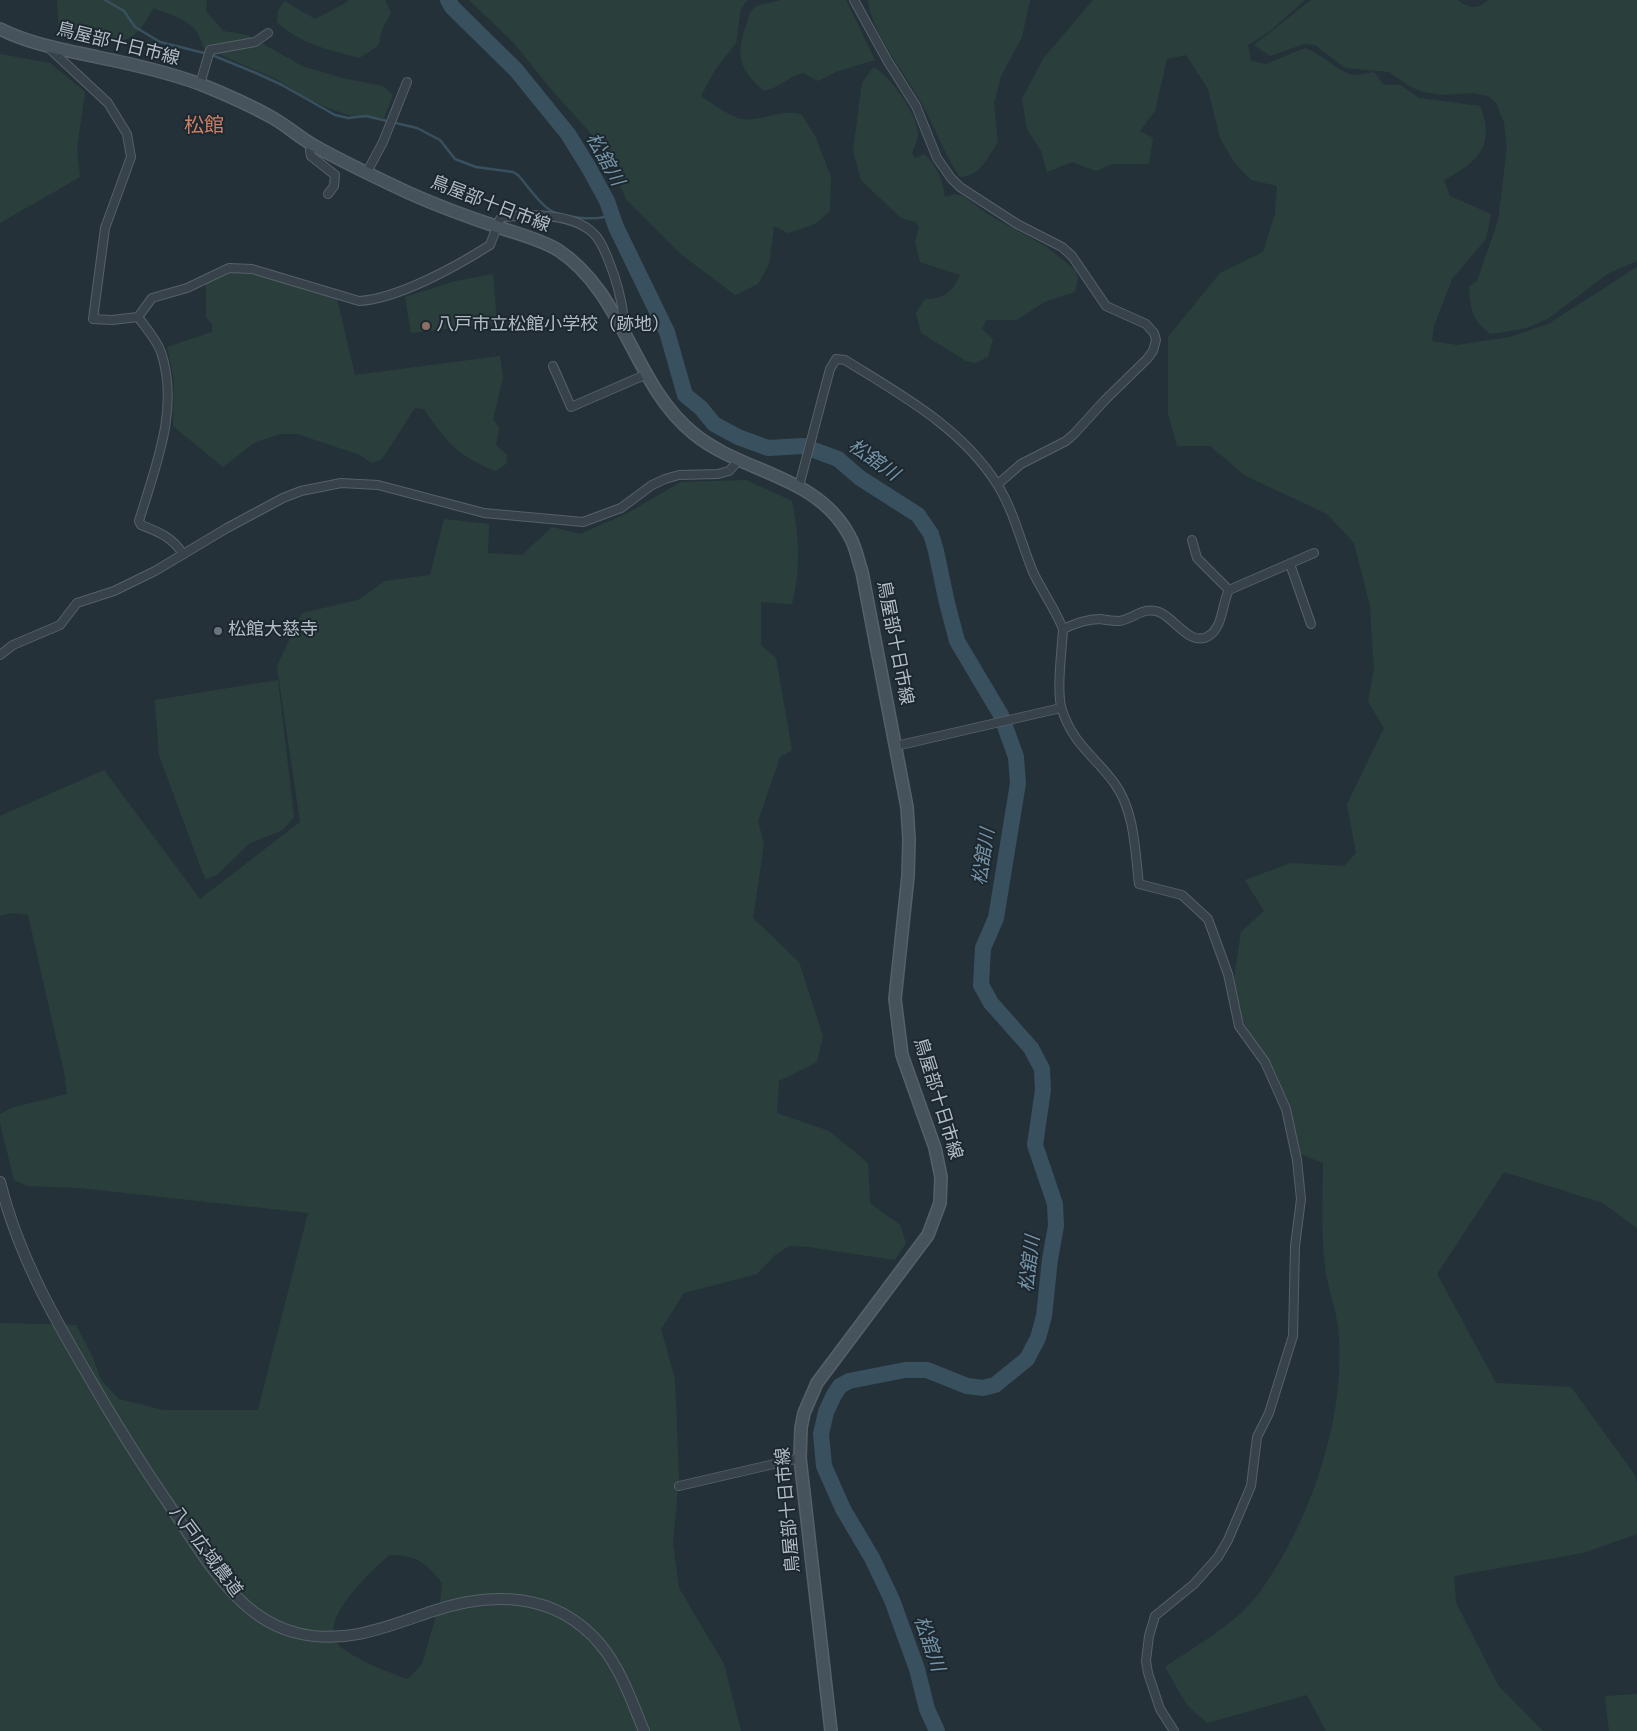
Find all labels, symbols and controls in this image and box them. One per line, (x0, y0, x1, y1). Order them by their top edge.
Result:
street label: 鳥屋部十日市線 (54, 19, 182, 71)
district label: 松館 (184, 115, 224, 139)
water label: 松舘川 (580, 130, 628, 190)
street label: 鳥屋部十日市線 (427, 172, 553, 238)
place label: 八戸市立松館小学校（跡地） (436, 315, 670, 337)
marker: 八戸市立松館小学校（跡地） (420, 320, 432, 332)
water label: 松舘川 (843, 435, 903, 487)
street label: 鳥屋部十日市線 (871, 579, 917, 707)
place label: 松館大慈寺 (228, 620, 318, 642)
marker: 松館大慈寺 (212, 625, 224, 637)
water label: 松舘川 (969, 827, 1001, 887)
street label: 鳥屋部十日市線 (908, 1036, 966, 1162)
water label: 松舘川 (1016, 1234, 1046, 1294)
street label: 鳥屋部十日市線 (773, 1446, 805, 1574)
street label: 八戸広域農道 (164, 1502, 246, 1602)
water label: 松舘川 (908, 1613, 948, 1675)

